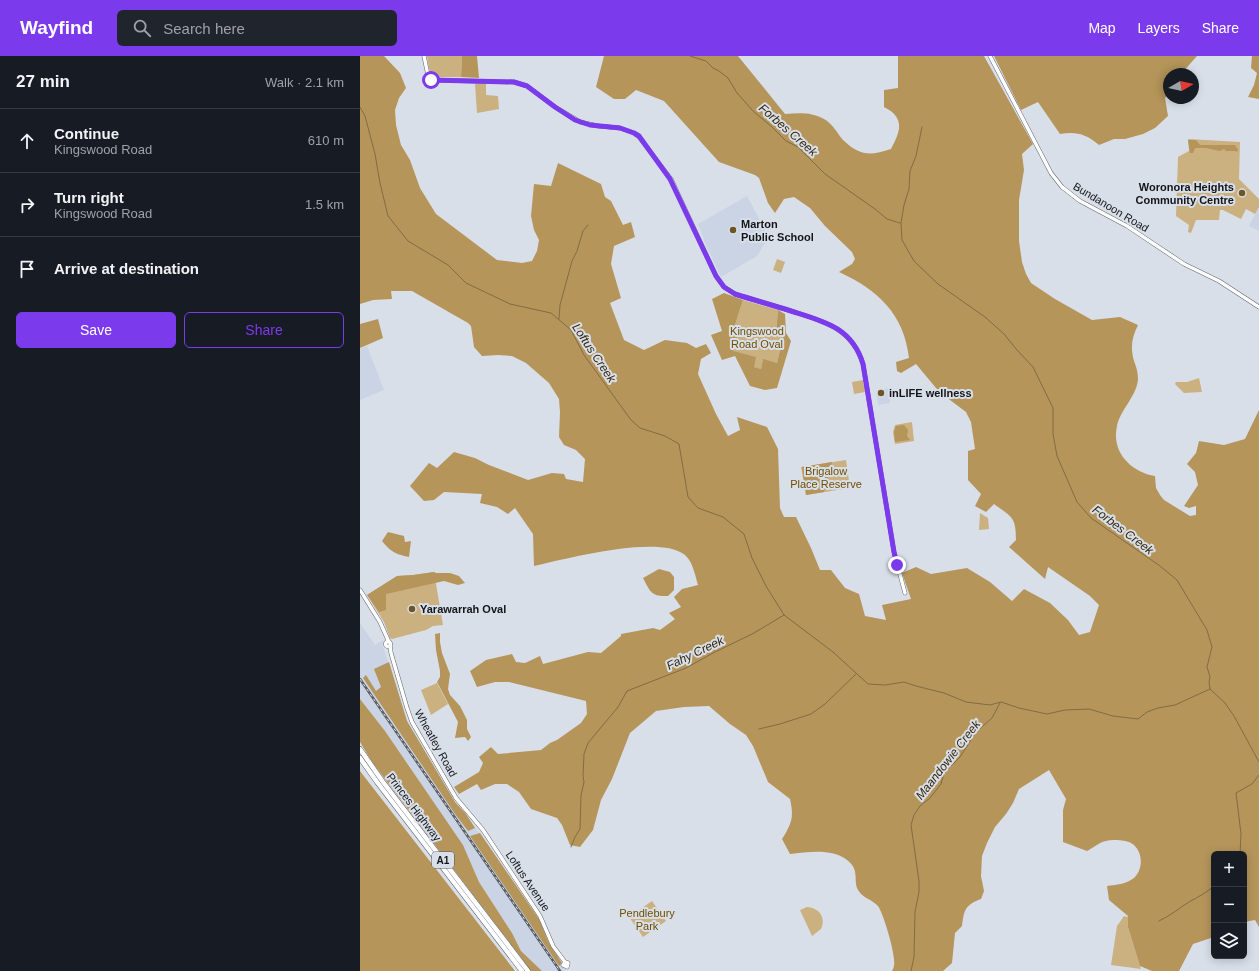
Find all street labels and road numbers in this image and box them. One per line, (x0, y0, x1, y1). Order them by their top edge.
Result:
street label: Bundanoon Road (1071, 180, 1151, 234)
street label: Wheatley Road (413, 707, 459, 779)
street label: Princes Highway (385, 771, 444, 844)
street label: Loftus Avenue (504, 849, 552, 913)
road number: A1 (432, 852, 454, 868)

